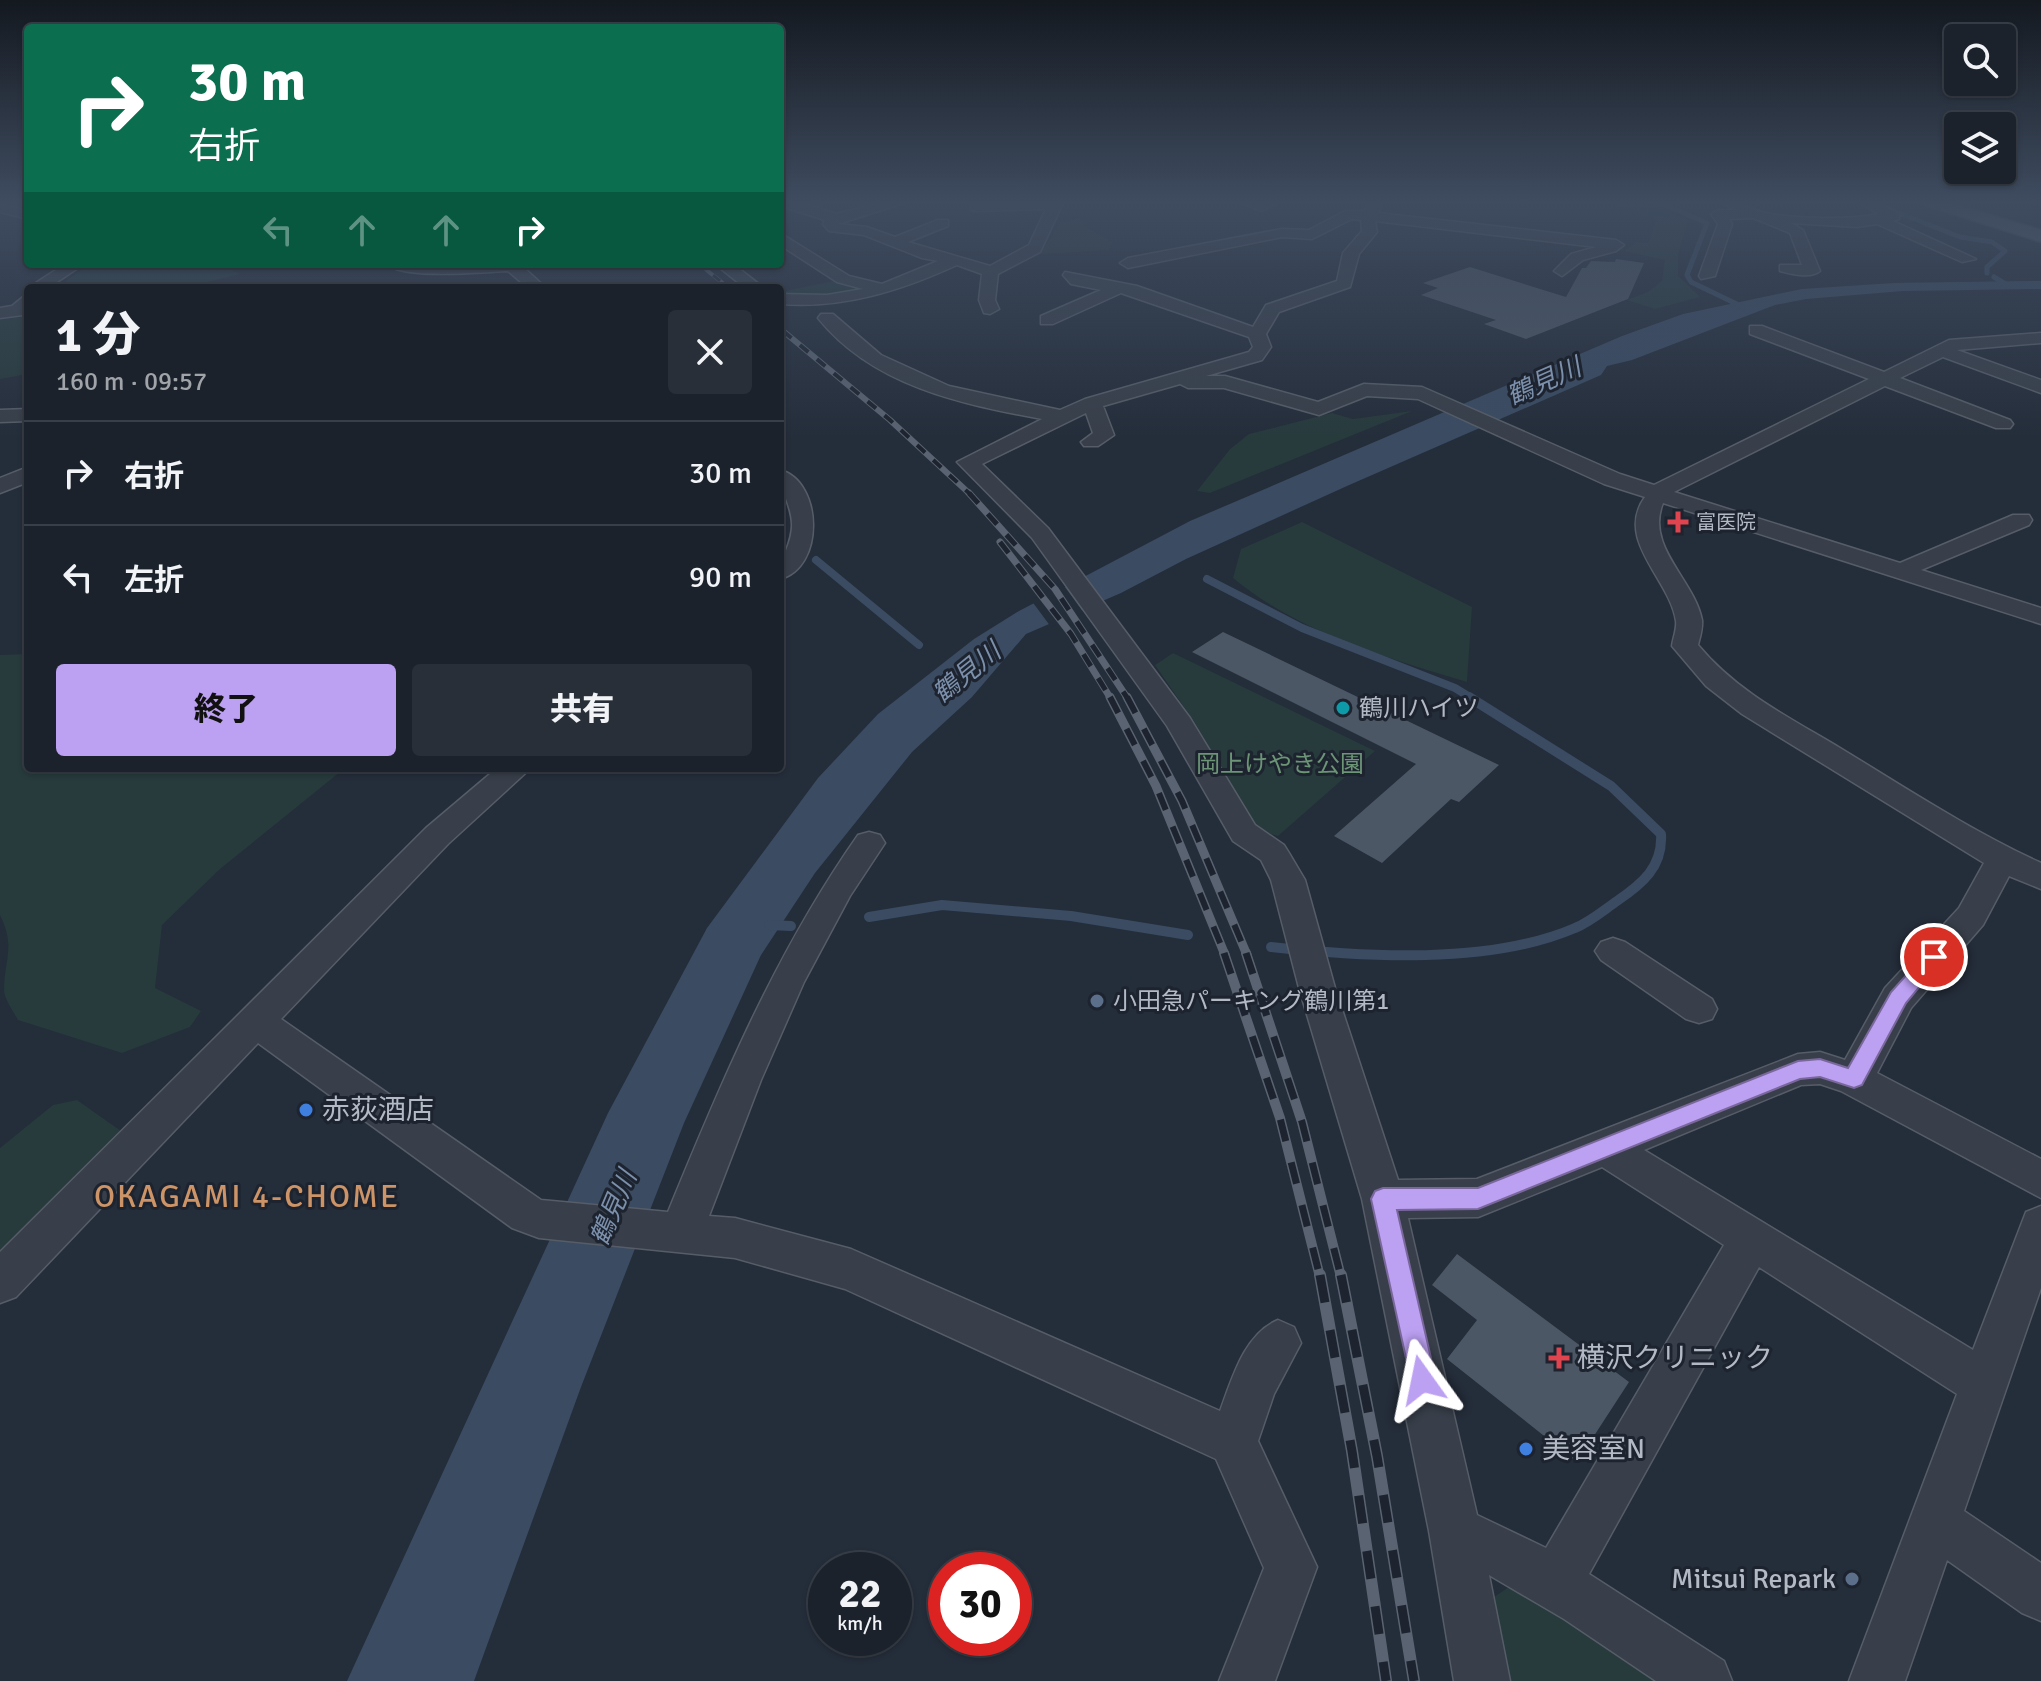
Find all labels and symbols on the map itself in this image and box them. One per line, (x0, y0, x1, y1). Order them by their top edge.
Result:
water label: 鶴見川 (1502, 350, 1589, 412)
place label: 富医院 (1696, 510, 1756, 535)
marker: 富医院 (1667, 511, 1689, 533)
water label: 鶴見川 (927, 634, 1010, 710)
place label: 鶴川ハイツ (1359, 693, 1479, 723)
marker: 鶴川ハイツ (1334, 699, 1352, 717)
park label: 岡上けやき公園 (1196, 749, 1364, 779)
pin (1900, 923, 1968, 991)
place label: 小田急パーキング鶴川第1 (1113, 986, 1389, 1016)
marker: 小田急パーキング鶴川第1 (1088, 992, 1106, 1010)
place label: 赤荻酒店 (322, 1093, 434, 1127)
marker: 赤荻酒店 (297, 1101, 315, 1119)
water label: 鶴見川 (584, 1163, 645, 1250)
district label: OKAGAMI 4-CHOME (94, 1177, 400, 1216)
position arrow (1380, 1338, 1464, 1422)
place label: 横沢クリニック (1577, 1341, 1773, 1375)
marker: 横沢クリニック (1548, 1347, 1570, 1369)
place label: 美容室N (1542, 1432, 1645, 1466)
marker: 美容室N (1517, 1440, 1535, 1458)
speed limit sign: 30 (928, 1552, 1032, 1656)
place label: Mitsui Repark (1671, 1562, 1836, 1596)
marker: Mitsui Repark (1843, 1570, 1861, 1588)

